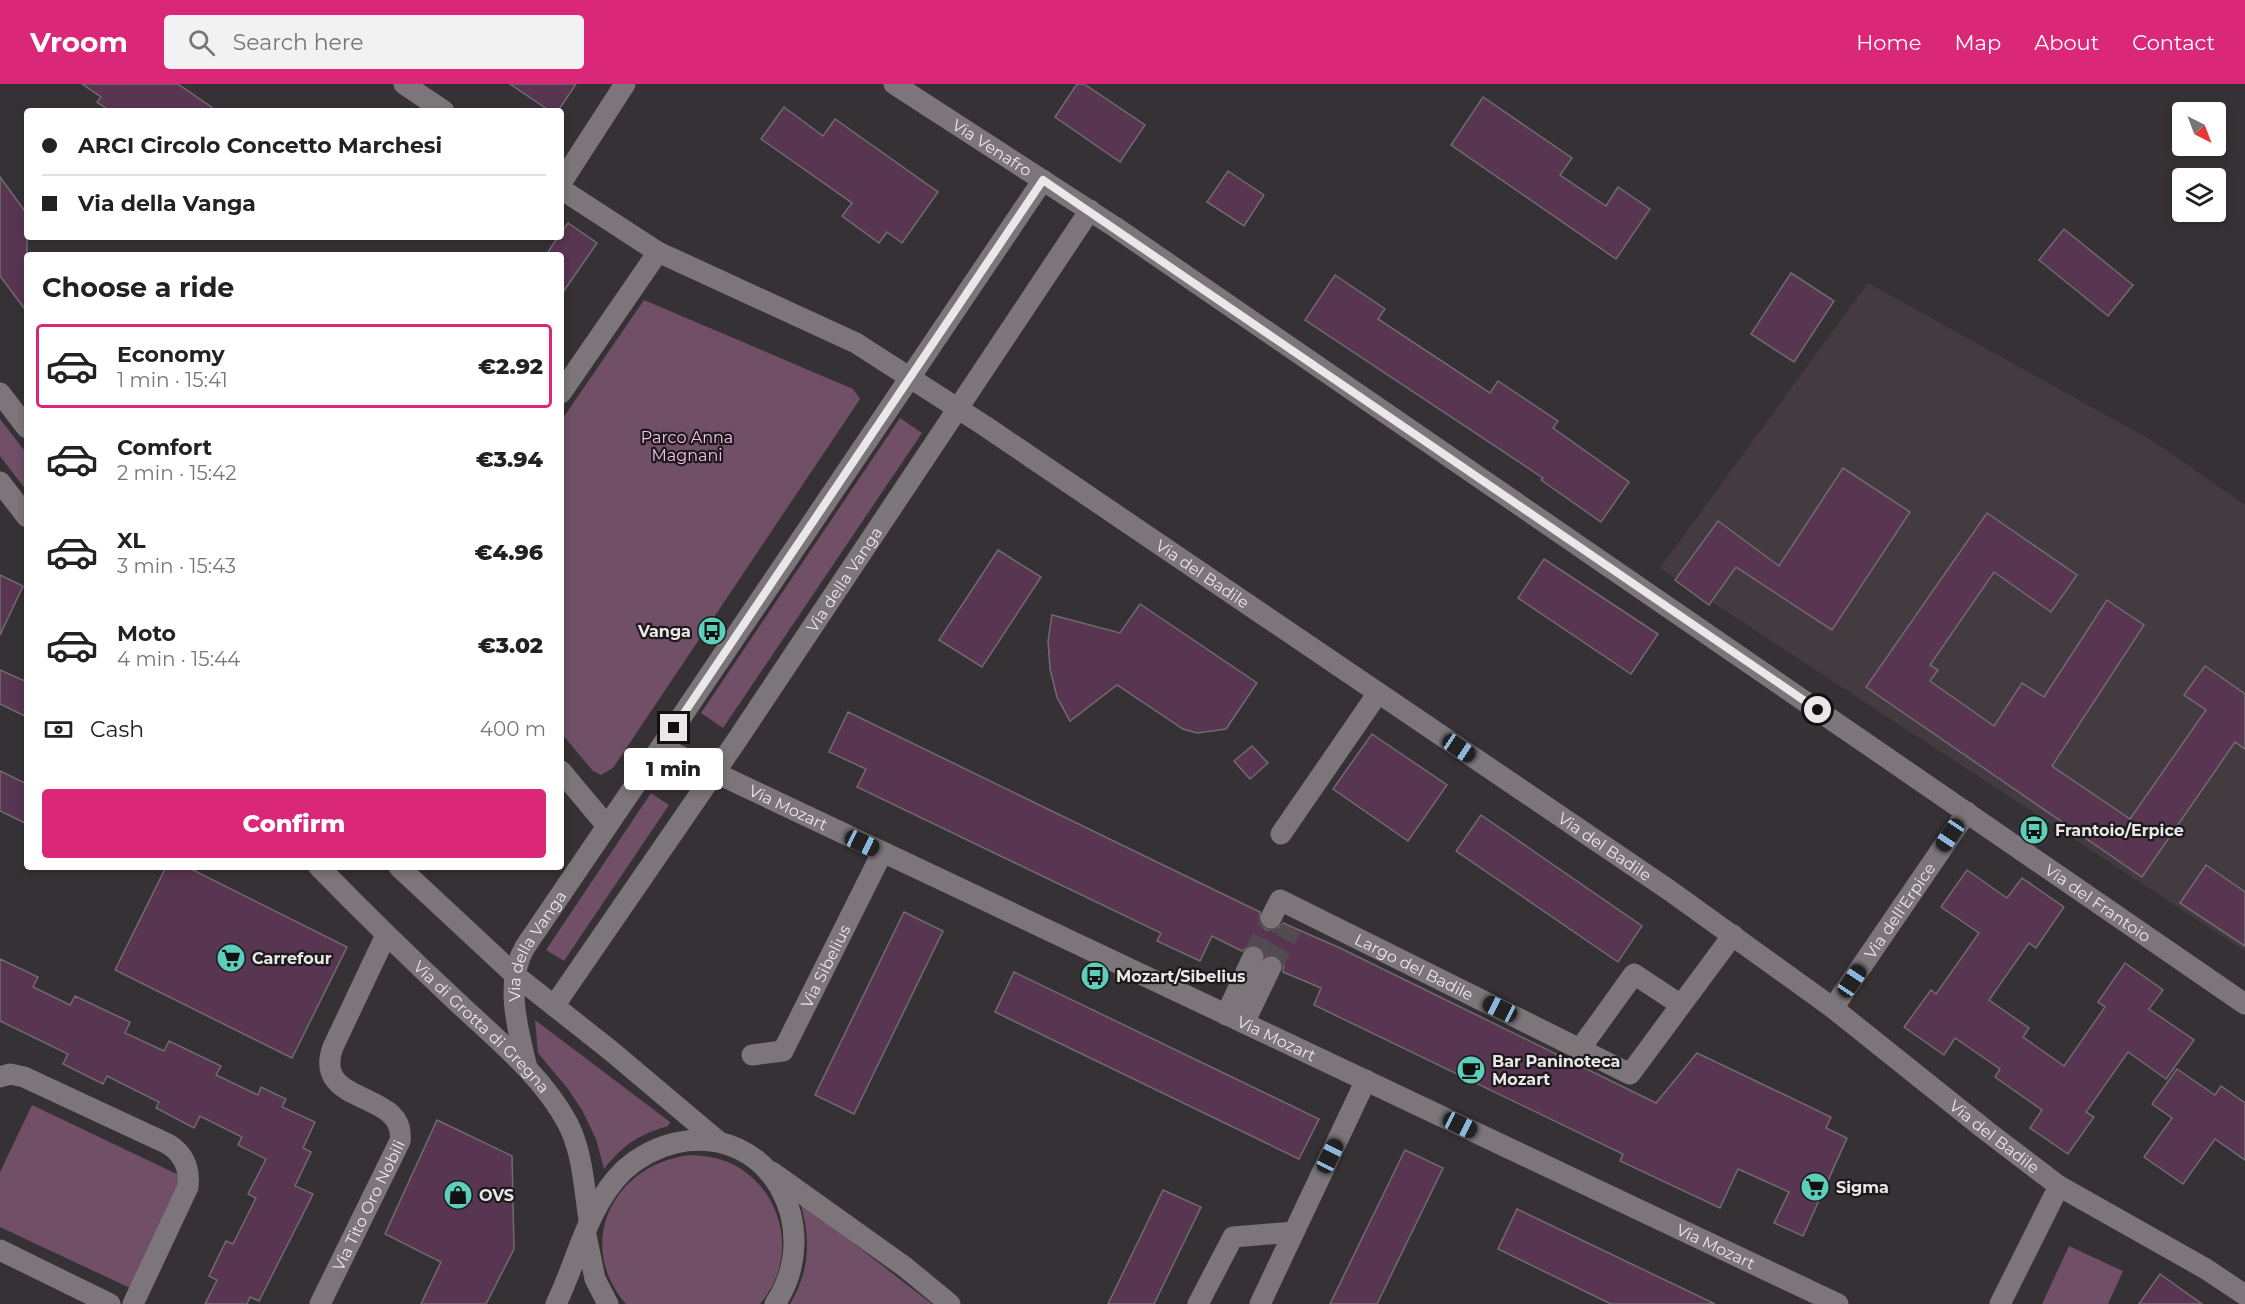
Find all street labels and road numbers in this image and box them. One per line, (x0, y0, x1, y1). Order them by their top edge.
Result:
street label: Via Venafro (949, 115, 1035, 181)
street label: Via della Vanga (803, 523, 886, 636)
street label: Via del Badile (1152, 536, 1253, 612)
street label: Via Mozart (746, 781, 831, 835)
street label: Via del Badile (1554, 809, 1655, 885)
street label: Via dell'Erpice (1861, 859, 1939, 962)
street label: Via del Frantoio (2041, 860, 2154, 946)
street label: Via della Vanga (505, 887, 571, 1002)
street label: Via Sibelius (797, 921, 855, 1011)
street label: Largo del Badile (1352, 930, 1476, 1005)
street label: Via di Grotta di Gregna (409, 957, 553, 1097)
street label: Via Mozart (1234, 1012, 1319, 1066)
street label: Via del Badile (1946, 1096, 2043, 1178)
street label: Via Tito Oro Nobili (329, 1137, 409, 1274)
street label: Via Mozart (1673, 1220, 1758, 1274)

